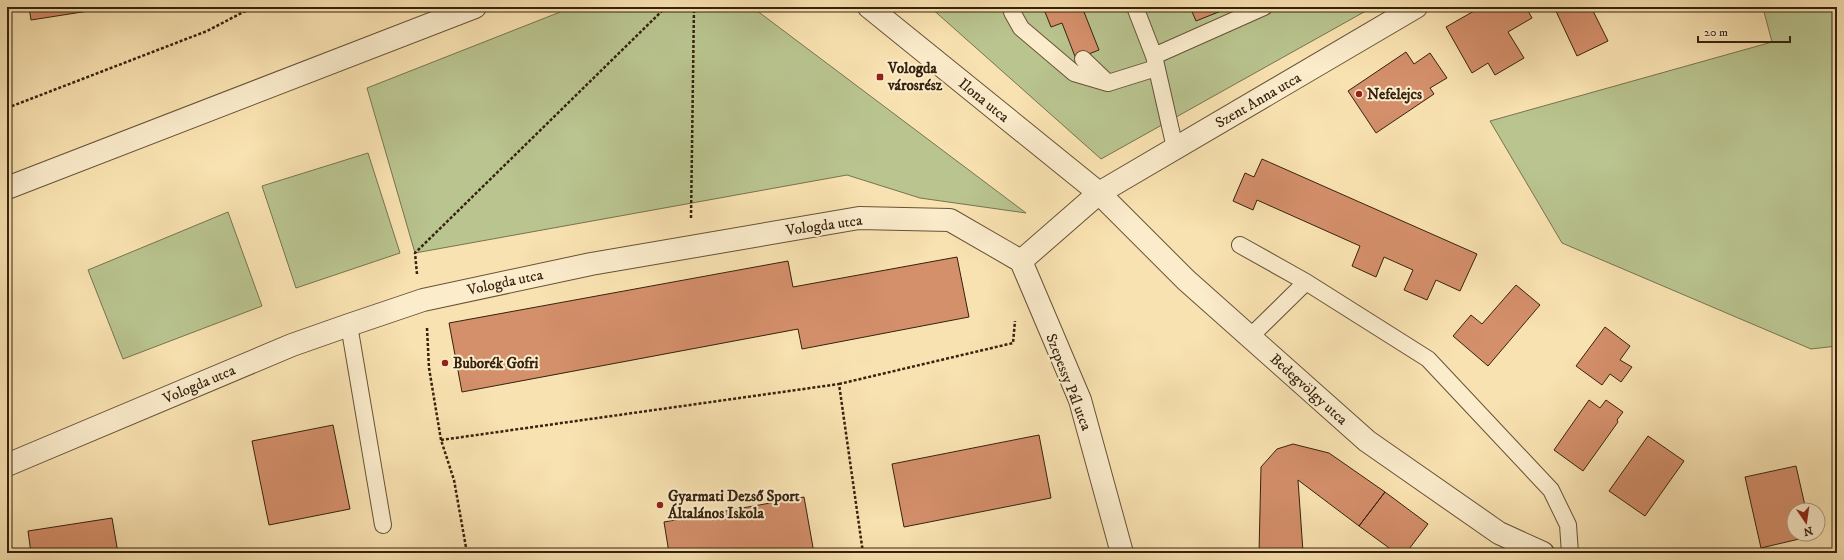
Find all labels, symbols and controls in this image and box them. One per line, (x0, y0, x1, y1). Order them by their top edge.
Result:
scale bar (1698, 18, 1790, 44)
text: 20 m (1704, 25, 1728, 40)
place label: Vologda városrész (887, 59, 943, 95)
street label: Szent Anna utca (1212, 68, 1305, 133)
marker: Vologda városrész (875, 72, 885, 82)
street label: Ilona utca (954, 74, 1014, 127)
place label: Nefelejcs (1367, 85, 1422, 104)
marker: Nefelejcs (1354, 89, 1364, 99)
street label: Vologda utca (784, 211, 864, 240)
street label: Vologda utca (465, 265, 545, 300)
street label: Szepessy Pál utca (1041, 331, 1096, 434)
street label: Bedegvölgy utca (1266, 350, 1352, 430)
place label: Buborék Gofri (453, 354, 539, 373)
marker: Buborék Gofri (440, 358, 450, 368)
street label: Vologda utca (159, 360, 239, 409)
place label: Gyarmati Dezső Sport Általános Iskola (667, 487, 800, 523)
marker: Gyarmati Dezső Sport Általános Iskola (655, 500, 665, 510)
north arrow (1786, 502, 1826, 542)
text: N (1802, 523, 1814, 539)

